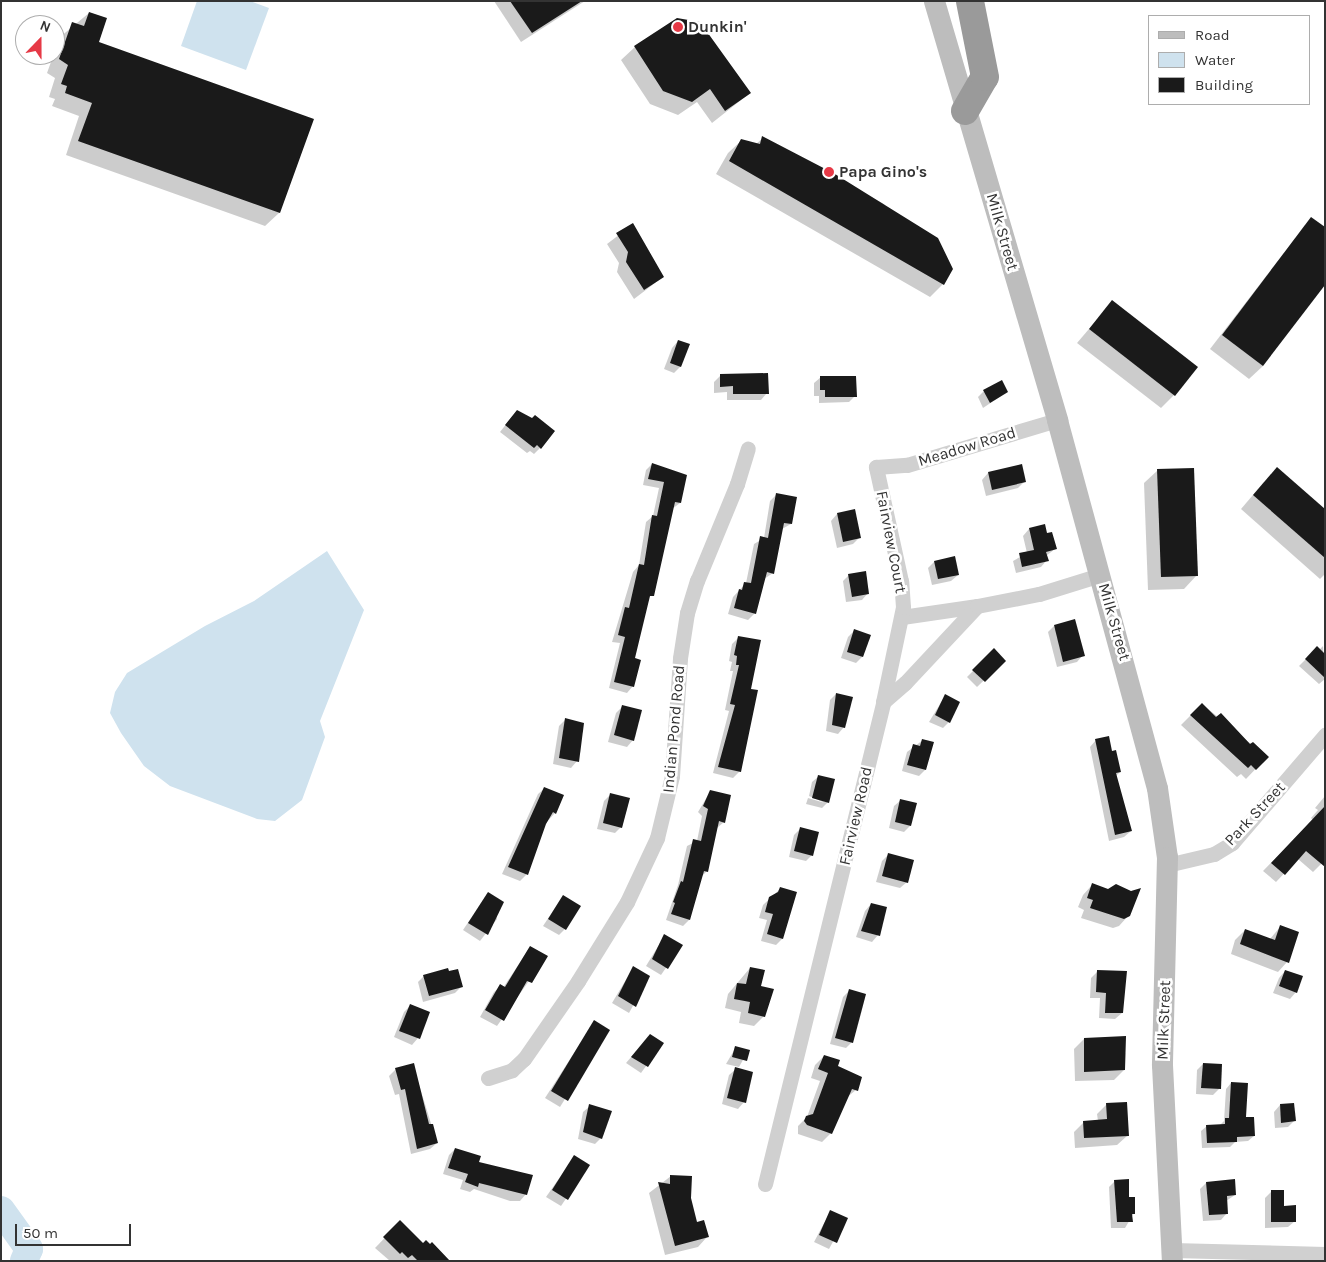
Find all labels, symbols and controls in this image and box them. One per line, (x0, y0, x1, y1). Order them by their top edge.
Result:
north arrow (15, 15, 65, 65)
legend (1148, 15, 1311, 105)
text: N (38, 17, 53, 36)
place label: Dunkin' (688, 17, 747, 37)
marker: Dunkin' (672, 21, 684, 33)
text: Road (1195, 26, 1230, 44)
text: Water (1195, 51, 1235, 69)
text: Building (1195, 76, 1253, 94)
place label: Papa Gino's (839, 162, 927, 182)
marker: Papa Gino's (823, 166, 835, 178)
street label: Milk Street (982, 191, 1022, 273)
street label: Meadow Road (916, 423, 1018, 471)
street label: Fairview Court (872, 489, 910, 595)
street label: Milk Street (1094, 581, 1134, 663)
street label: Indian Pond Road (659, 664, 689, 794)
street label: Fairview Road (835, 765, 877, 867)
street label: Park Street (1221, 778, 1289, 850)
street label: Milk Street (1153, 980, 1175, 1060)
scale bar (18, 1214, 134, 1246)
text: 50 m (23, 1224, 58, 1242)

